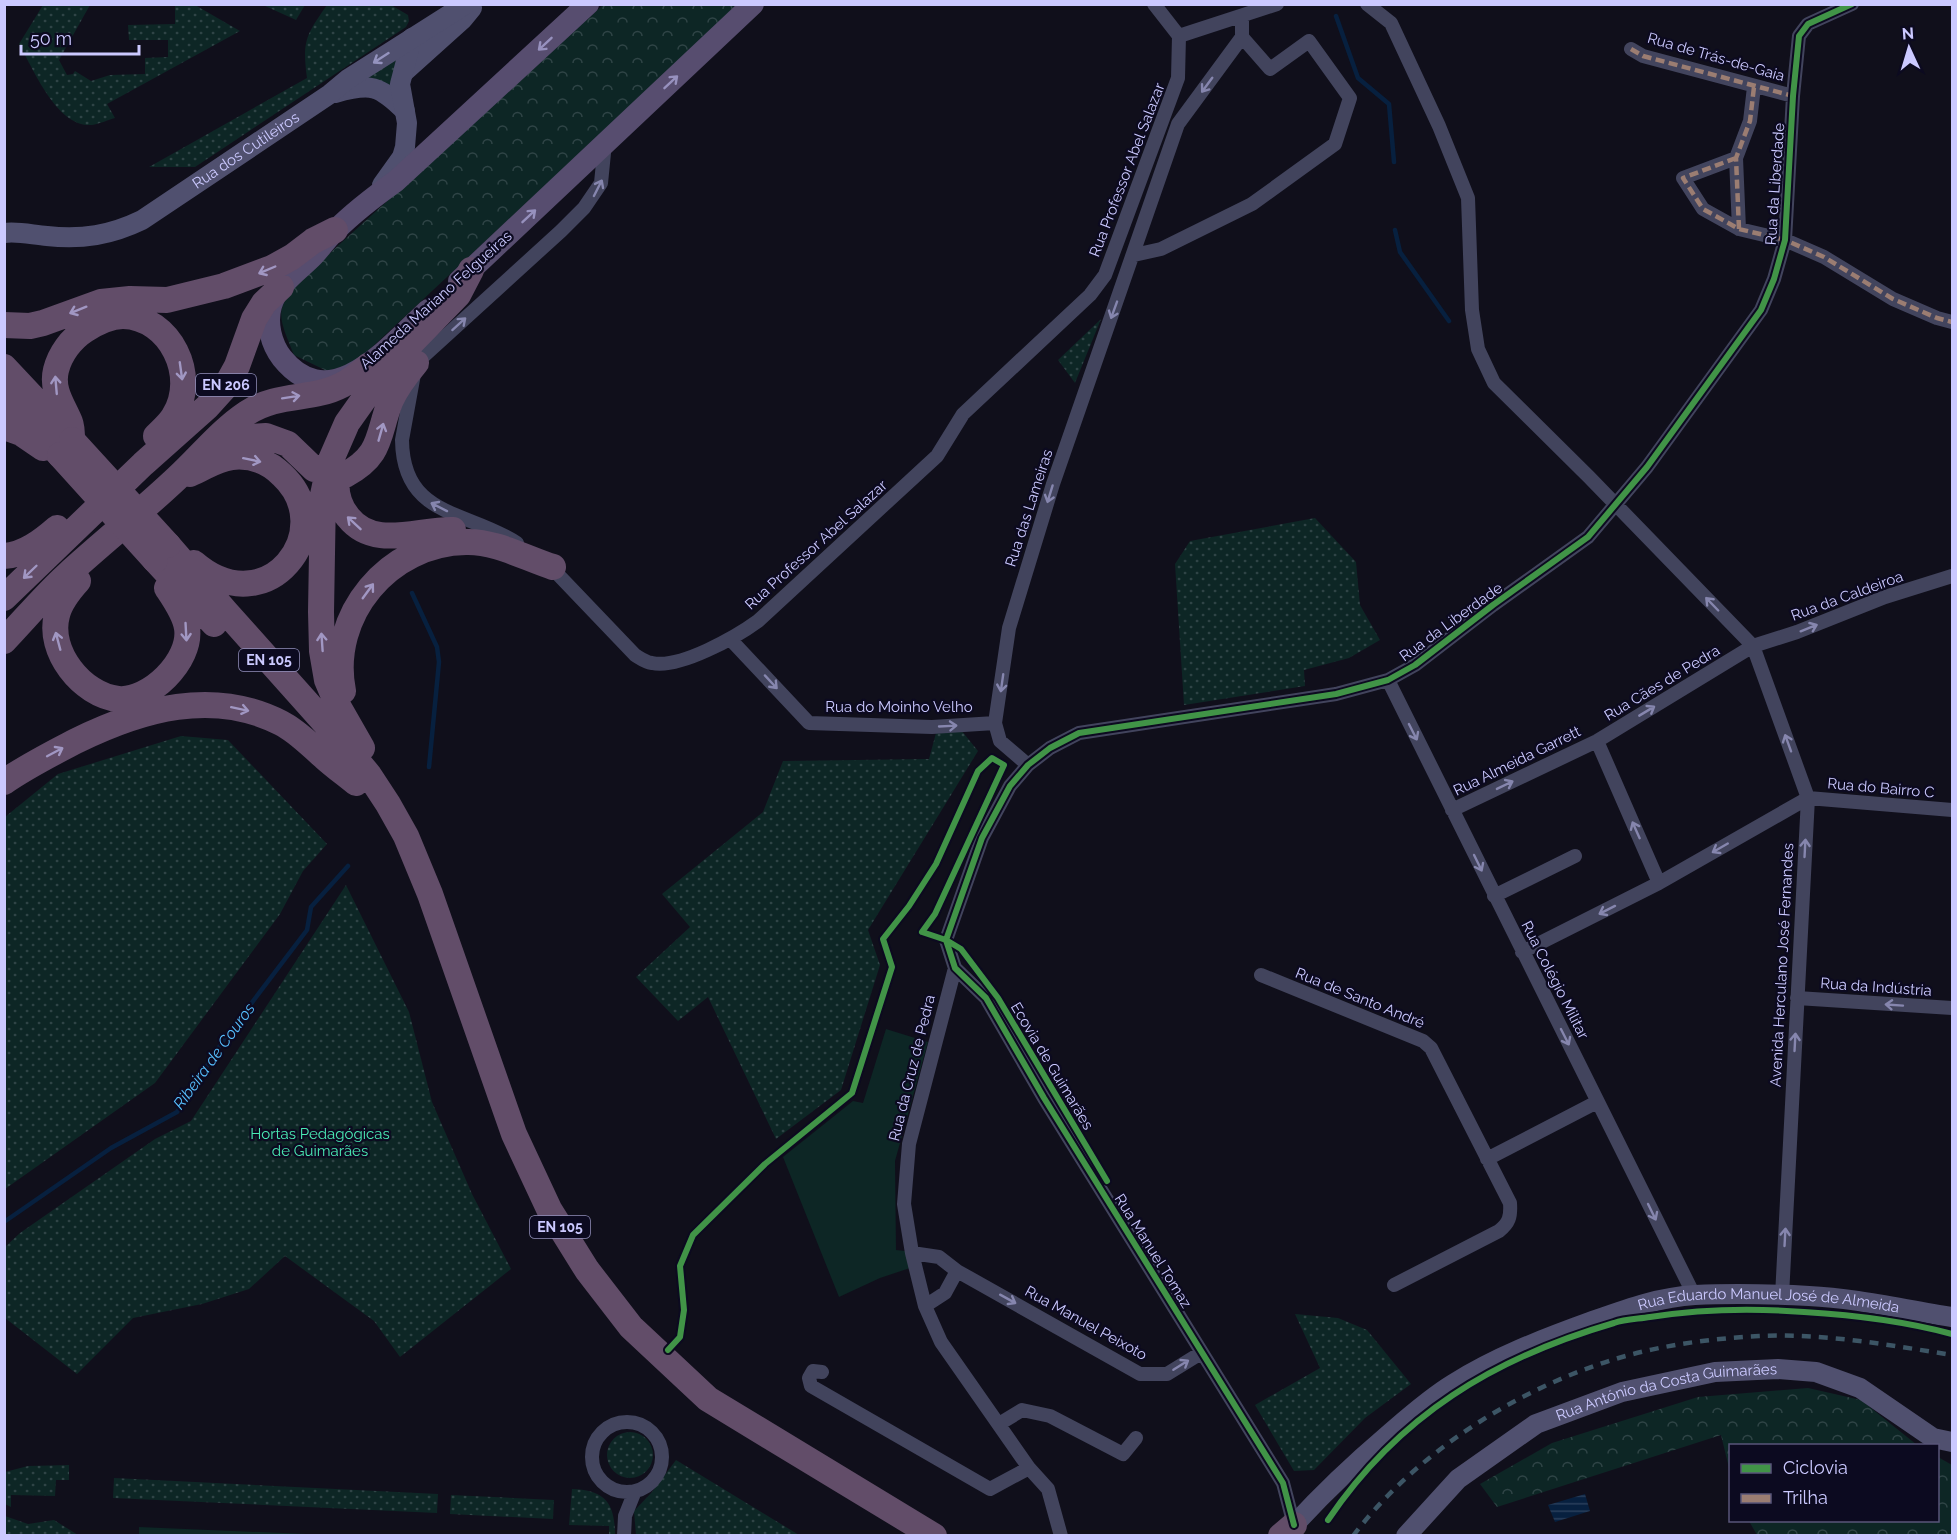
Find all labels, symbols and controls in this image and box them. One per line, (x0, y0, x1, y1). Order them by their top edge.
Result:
scale bar (21, 18, 140, 56)
north arrow (1879, 18, 1939, 78)
text: N (1901, 24, 1915, 43)
text: 50 m (30, 28, 72, 49)
street label: Rua de Trás-de-Gaia (1645, 29, 1787, 85)
one-way arrow (538, 37, 553, 51)
one-way arrow (373, 52, 390, 64)
one-way arrow (663, 75, 678, 89)
one-way arrow (1201, 76, 1213, 92)
street label: Rua Professor Abel Salazar (1085, 80, 1169, 260)
street label: Rua dos Cutileiros (189, 108, 303, 193)
street label: Rua da Liberdade (1762, 122, 1788, 246)
one-way arrow (592, 179, 604, 197)
one-way arrow (522, 209, 537, 223)
street label: Alameda Mariano Felgueiras (356, 227, 516, 373)
one-way arrow (258, 264, 276, 276)
one-way arrow (1107, 300, 1118, 319)
one-way arrow (69, 305, 88, 316)
one-way arrow (451, 317, 466, 331)
one-way arrow (175, 361, 186, 381)
road number: EN 206 (196, 374, 256, 396)
one-way arrow (50, 376, 61, 396)
one-way arrow (281, 391, 301, 402)
one-way arrow (376, 423, 387, 442)
street label: Rua das Lameiras (1001, 447, 1057, 569)
one-way arrow (243, 454, 262, 466)
street label: Rua Professor Abel Salazar (741, 476, 891, 614)
one-way arrow (1044, 484, 1055, 503)
one-way arrow (431, 501, 449, 513)
one-way arrow (347, 516, 362, 530)
one-way arrow (22, 565, 37, 579)
street label: Rua da Caldeiroa (1788, 567, 1906, 625)
street label: Rua da Liberdade (1396, 579, 1506, 665)
one-way arrow (361, 584, 374, 600)
one-way arrow (1705, 597, 1720, 612)
one-way arrow (180, 621, 191, 641)
one-way arrow (1799, 622, 1817, 633)
one-way arrow (52, 632, 63, 651)
one-way arrow (316, 633, 327, 653)
street label: Rua Cães de Pedra (1601, 641, 1723, 725)
road number: EN 105 (239, 649, 299, 671)
one-way arrow (996, 672, 1007, 692)
one-way arrow (764, 675, 778, 690)
street label: Rua do Moinho Velho (825, 698, 973, 716)
one-way arrow (230, 703, 249, 715)
one-way arrow (1638, 705, 1655, 717)
one-way arrow (938, 720, 958, 731)
street label: Rua Almeida Garrett (1450, 722, 1584, 800)
one-way arrow (1408, 723, 1420, 741)
one-way arrow (1781, 734, 1792, 753)
one-way arrow (45, 746, 63, 757)
street label: Rua do Bairro C (1827, 774, 1935, 802)
one-way arrow (1496, 778, 1514, 790)
one-way arrow (1629, 821, 1641, 839)
one-way arrow (1800, 838, 1811, 858)
one-way arrow (1712, 843, 1729, 855)
street label: Avenida Herculano José Fernandes (1767, 843, 1797, 1087)
one-way arrow (1472, 853, 1484, 871)
one-way arrow (1598, 905, 1616, 916)
street label: Rua Colégio Militar (1517, 918, 1593, 1043)
street label: Rua de Santo André (1293, 964, 1427, 1032)
street label: Rua da Indústria (1820, 974, 1932, 1000)
street label: Rua da Cruz de Pedra (885, 993, 939, 1143)
water label: Ribeira de Couros (169, 999, 259, 1113)
street label: Ecovia de Guimarães (1007, 999, 1097, 1133)
one-way arrow (1885, 999, 1905, 1010)
one-way arrow (1560, 1028, 1572, 1046)
one-way arrow (1789, 1033, 1800, 1053)
park label: Hortas Pedagógicas de Guimarães (250, 1125, 390, 1160)
street label: Rua Manuel Tomaz (1111, 1191, 1195, 1311)
one-way arrow (1646, 1202, 1658, 1220)
road number: EN 105 (530, 1216, 590, 1238)
one-way arrow (1780, 1228, 1791, 1248)
street label: Rua Manuel Peixoto (1022, 1282, 1150, 1364)
street label: Rua Eduardo Manuel José de Almeida (1636, 1285, 1901, 1317)
one-way arrow (999, 1294, 1016, 1306)
one-way arrow (1172, 1359, 1189, 1371)
street label: Rua António da Costa Guimarães (1553, 1360, 1777, 1425)
legend (1729, 1444, 1939, 1522)
text: Ciclovia (1783, 1457, 1848, 1478)
text: Trilha (1783, 1487, 1828, 1508)

